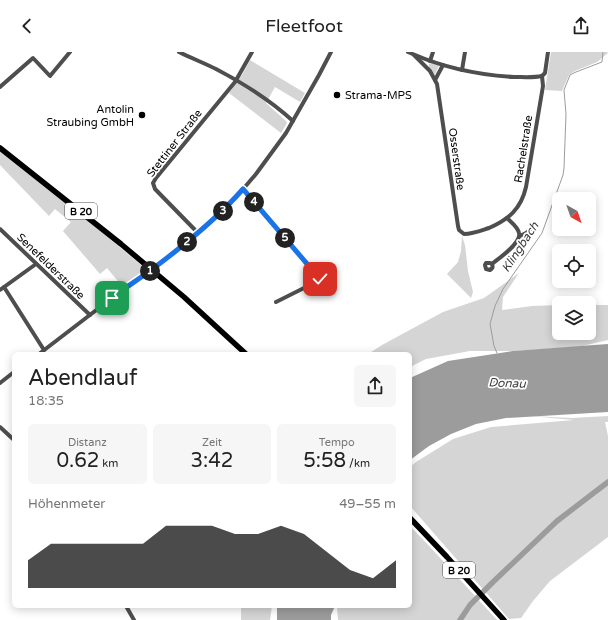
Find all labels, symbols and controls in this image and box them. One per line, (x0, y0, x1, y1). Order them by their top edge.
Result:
icon: back (16, 15, 38, 37)
text: Fleetfoot (265, 15, 343, 37)
icon: share (570, 15, 592, 37)
place label: Strama-MPS (345, 89, 412, 102)
marker: Strama-MPS (332, 90, 342, 100)
place label: Antolin Straubing GmbH (47, 103, 134, 129)
street label: Stettiner Straße (144, 107, 205, 180)
marker: Antolin Straubing GmbH (137, 110, 147, 120)
street label: Rachelstraße (512, 114, 535, 184)
street label: Osserstraße (446, 127, 467, 191)
pin: 4 (244, 192, 264, 212)
north arrow (552, 192, 596, 236)
map controls (552, 192, 596, 340)
text: 4 (251, 195, 257, 208)
pin: 3 (213, 201, 233, 221)
road number: B 20 (65, 203, 97, 219)
text: 3 (220, 204, 226, 217)
water label: Klingbach (499, 219, 542, 275)
pin: 5 (275, 228, 295, 248)
street label: Senefelderstraße (14, 231, 87, 302)
text: 5 (282, 231, 288, 244)
pin: 2 (177, 232, 197, 252)
text: 2 (184, 235, 190, 248)
button: locate (552, 244, 596, 288)
pin: 1 (140, 261, 160, 281)
pin (303, 262, 337, 296)
text: 1 (147, 264, 153, 277)
icon: check (309, 268, 331, 290)
pin (95, 281, 129, 315)
icon: arrive (101, 287, 123, 309)
button: layers (552, 296, 596, 340)
text: Abendlauf (28, 365, 137, 391)
button: share (354, 365, 396, 407)
water label: Donau (488, 375, 527, 391)
text: 18:35 (28, 393, 64, 409)
text: Distanz (68, 436, 107, 449)
text: Zeit (202, 436, 222, 449)
text: Tempo (319, 436, 355, 449)
text: 0.62 (56, 449, 99, 473)
text: 3:42 (191, 449, 233, 473)
text: 5:58 (303, 449, 346, 473)
text: km (99, 457, 118, 470)
text: /km (346, 457, 370, 470)
text: Höhenmeter (28, 496, 105, 512)
text: 49–55 m (339, 496, 396, 512)
road number: B 20 (443, 562, 475, 578)

